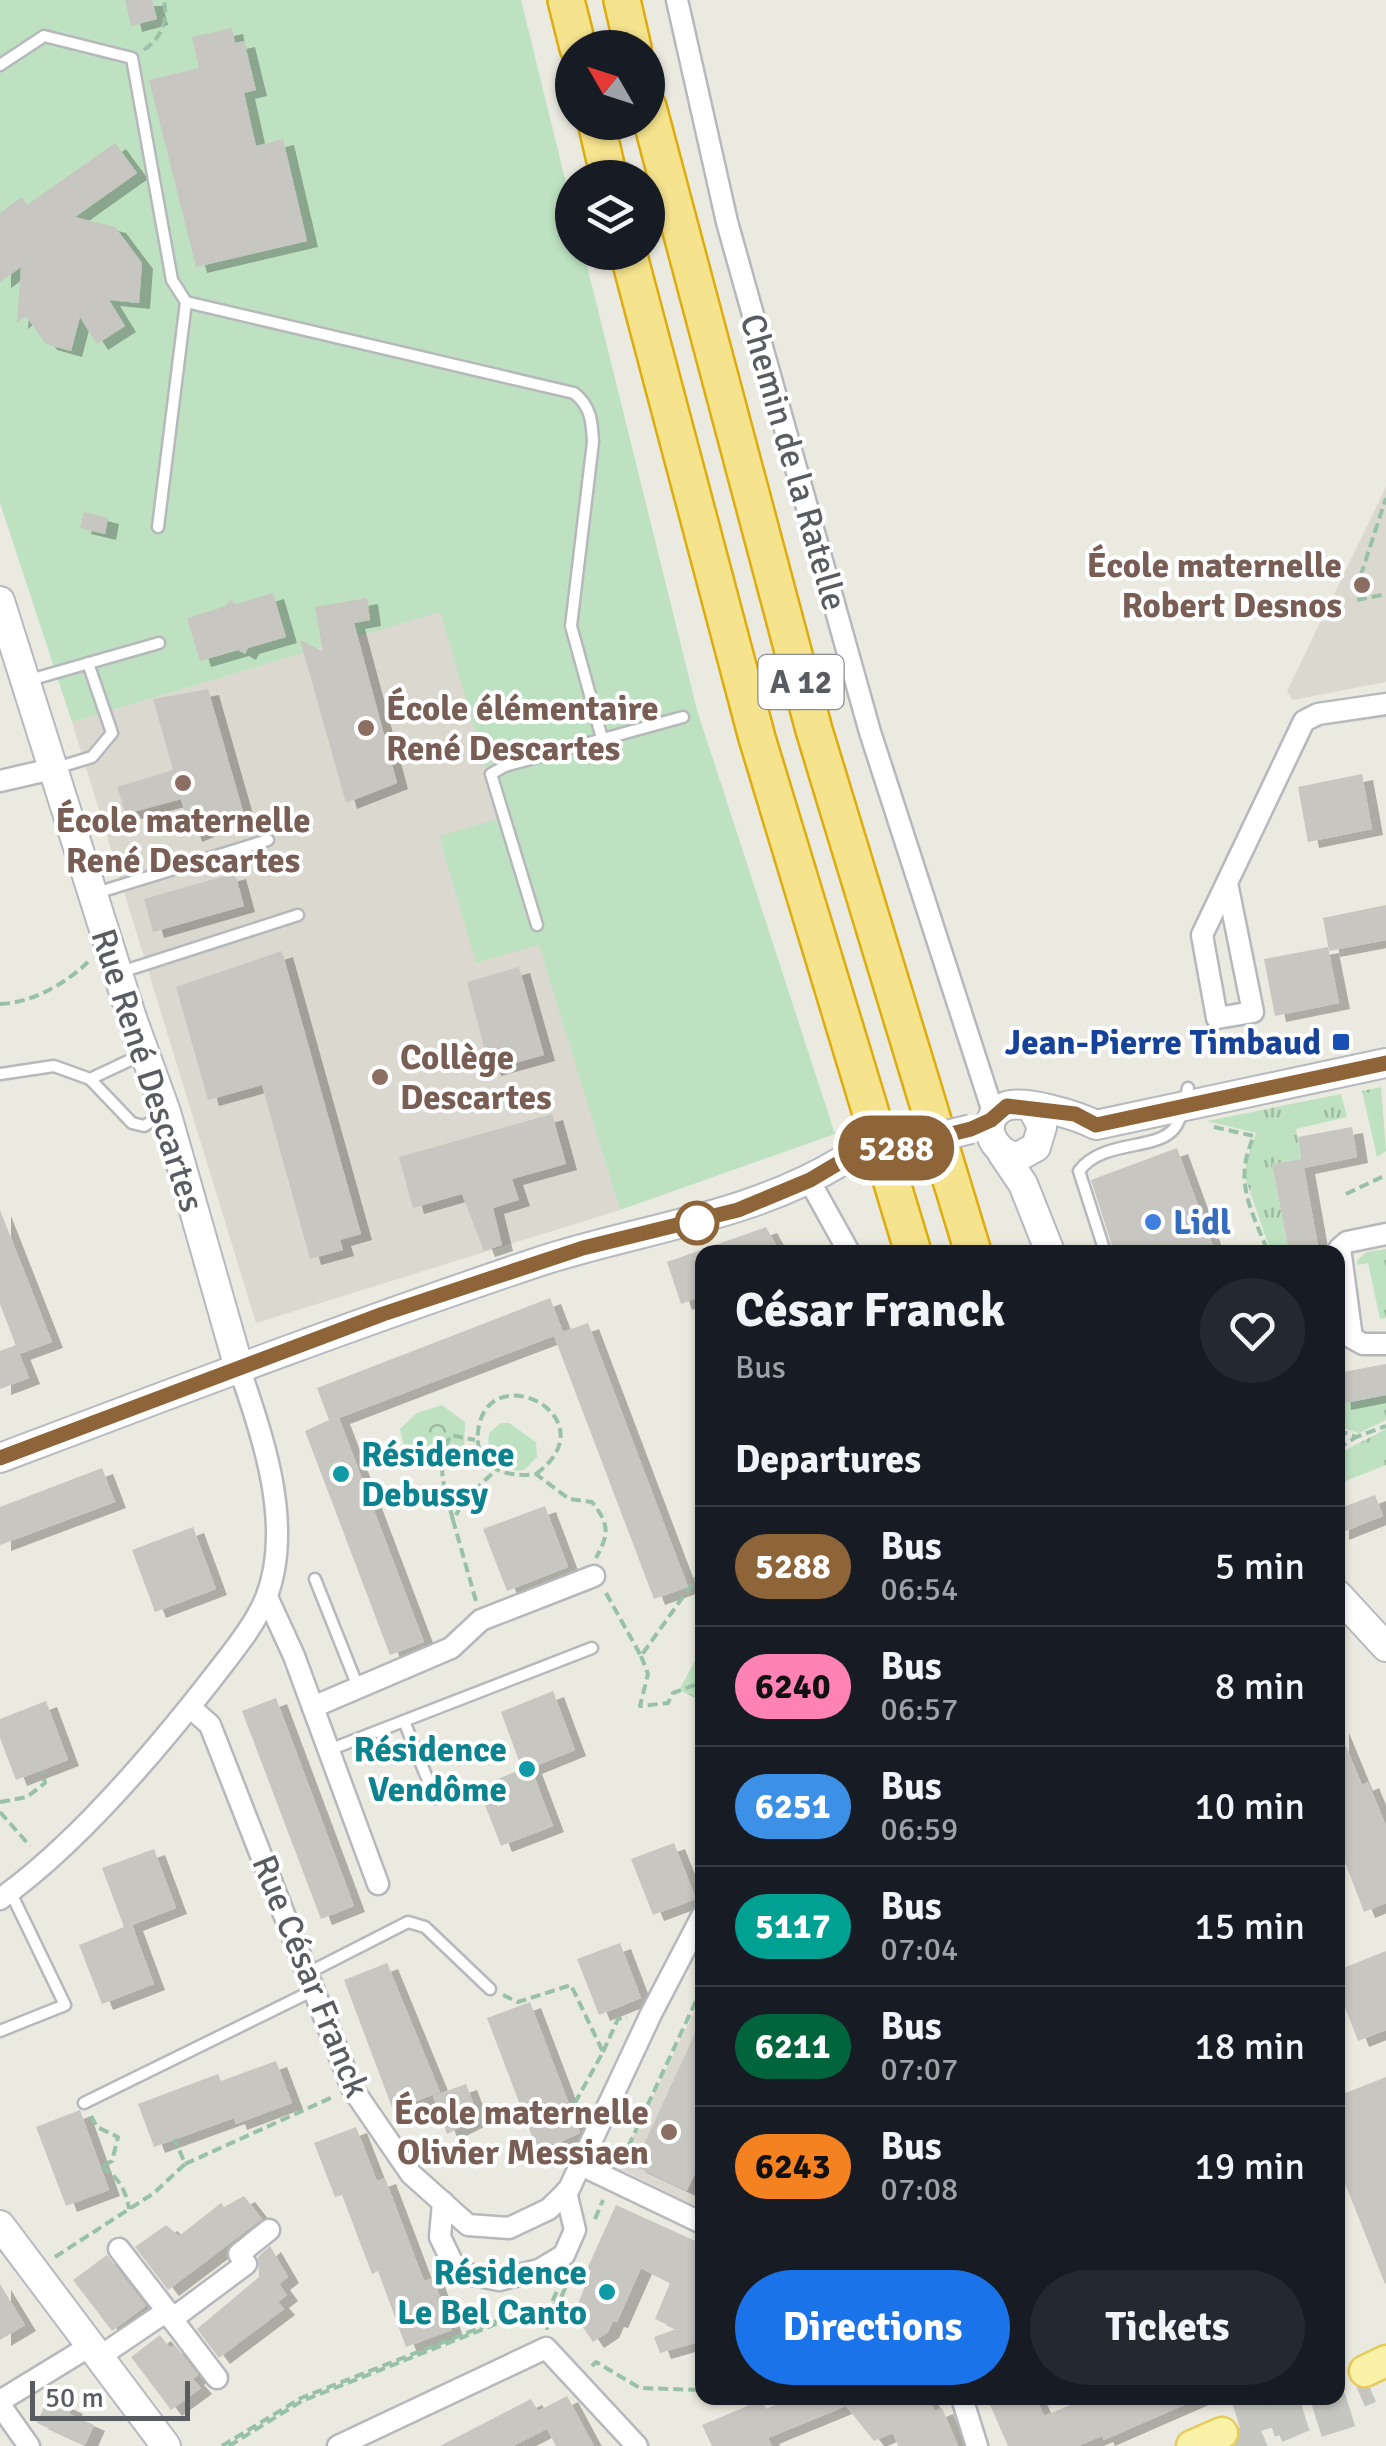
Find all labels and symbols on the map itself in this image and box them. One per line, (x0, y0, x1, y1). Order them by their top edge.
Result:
north arrow (555, 30, 665, 140)
street label: Chemin de la Ratelle (731, 309, 856, 615)
place label: École maternelle Robert Desnos (1087, 544, 1342, 627)
marker: École maternelle Robert Desnos (1351, 574, 1373, 596)
road number: A 12 (758, 655, 844, 709)
place label: École élémentaire René Descartes (386, 687, 659, 770)
marker: École élémentaire René Descartes (355, 717, 377, 739)
marker: École maternelle René Descartes (172, 772, 194, 794)
place label: École maternelle René Descartes (55, 799, 311, 882)
street label: Rue René Descartes (81, 923, 214, 1217)
place label: Jean-Pierre Timbaud (1005, 1021, 1321, 1064)
marker: Jean-Pierre Timbaud (1330, 1031, 1352, 1053)
place label: Collège Descartes (400, 1036, 552, 1119)
marker: Collège Descartes (369, 1066, 391, 1088)
line badge: 5288 (826, 1116, 966, 1180)
place label: Lidl (1173, 1201, 1231, 1244)
unlabelled marker (676, 1202, 718, 1244)
marker: Lidl (1142, 1211, 1164, 1233)
place label: Résidence Debussy (361, 1433, 515, 1516)
marker: Résidence Debussy (330, 1463, 352, 1485)
place label: Résidence Vendôme (353, 1728, 507, 1811)
marker: Résidence Vendôme (516, 1758, 538, 1780)
street label: Rue César Franck (242, 1849, 379, 2104)
place label: École maternelle Olivier Messiaen (394, 2091, 649, 2174)
marker: École maternelle Olivier Messiaen (658, 2121, 680, 2143)
place label: Résidence Le Bel Canto (397, 2251, 587, 2334)
marker: Résidence Le Bel Canto (596, 2281, 618, 2303)
scale bar (30, 2376, 190, 2420)

